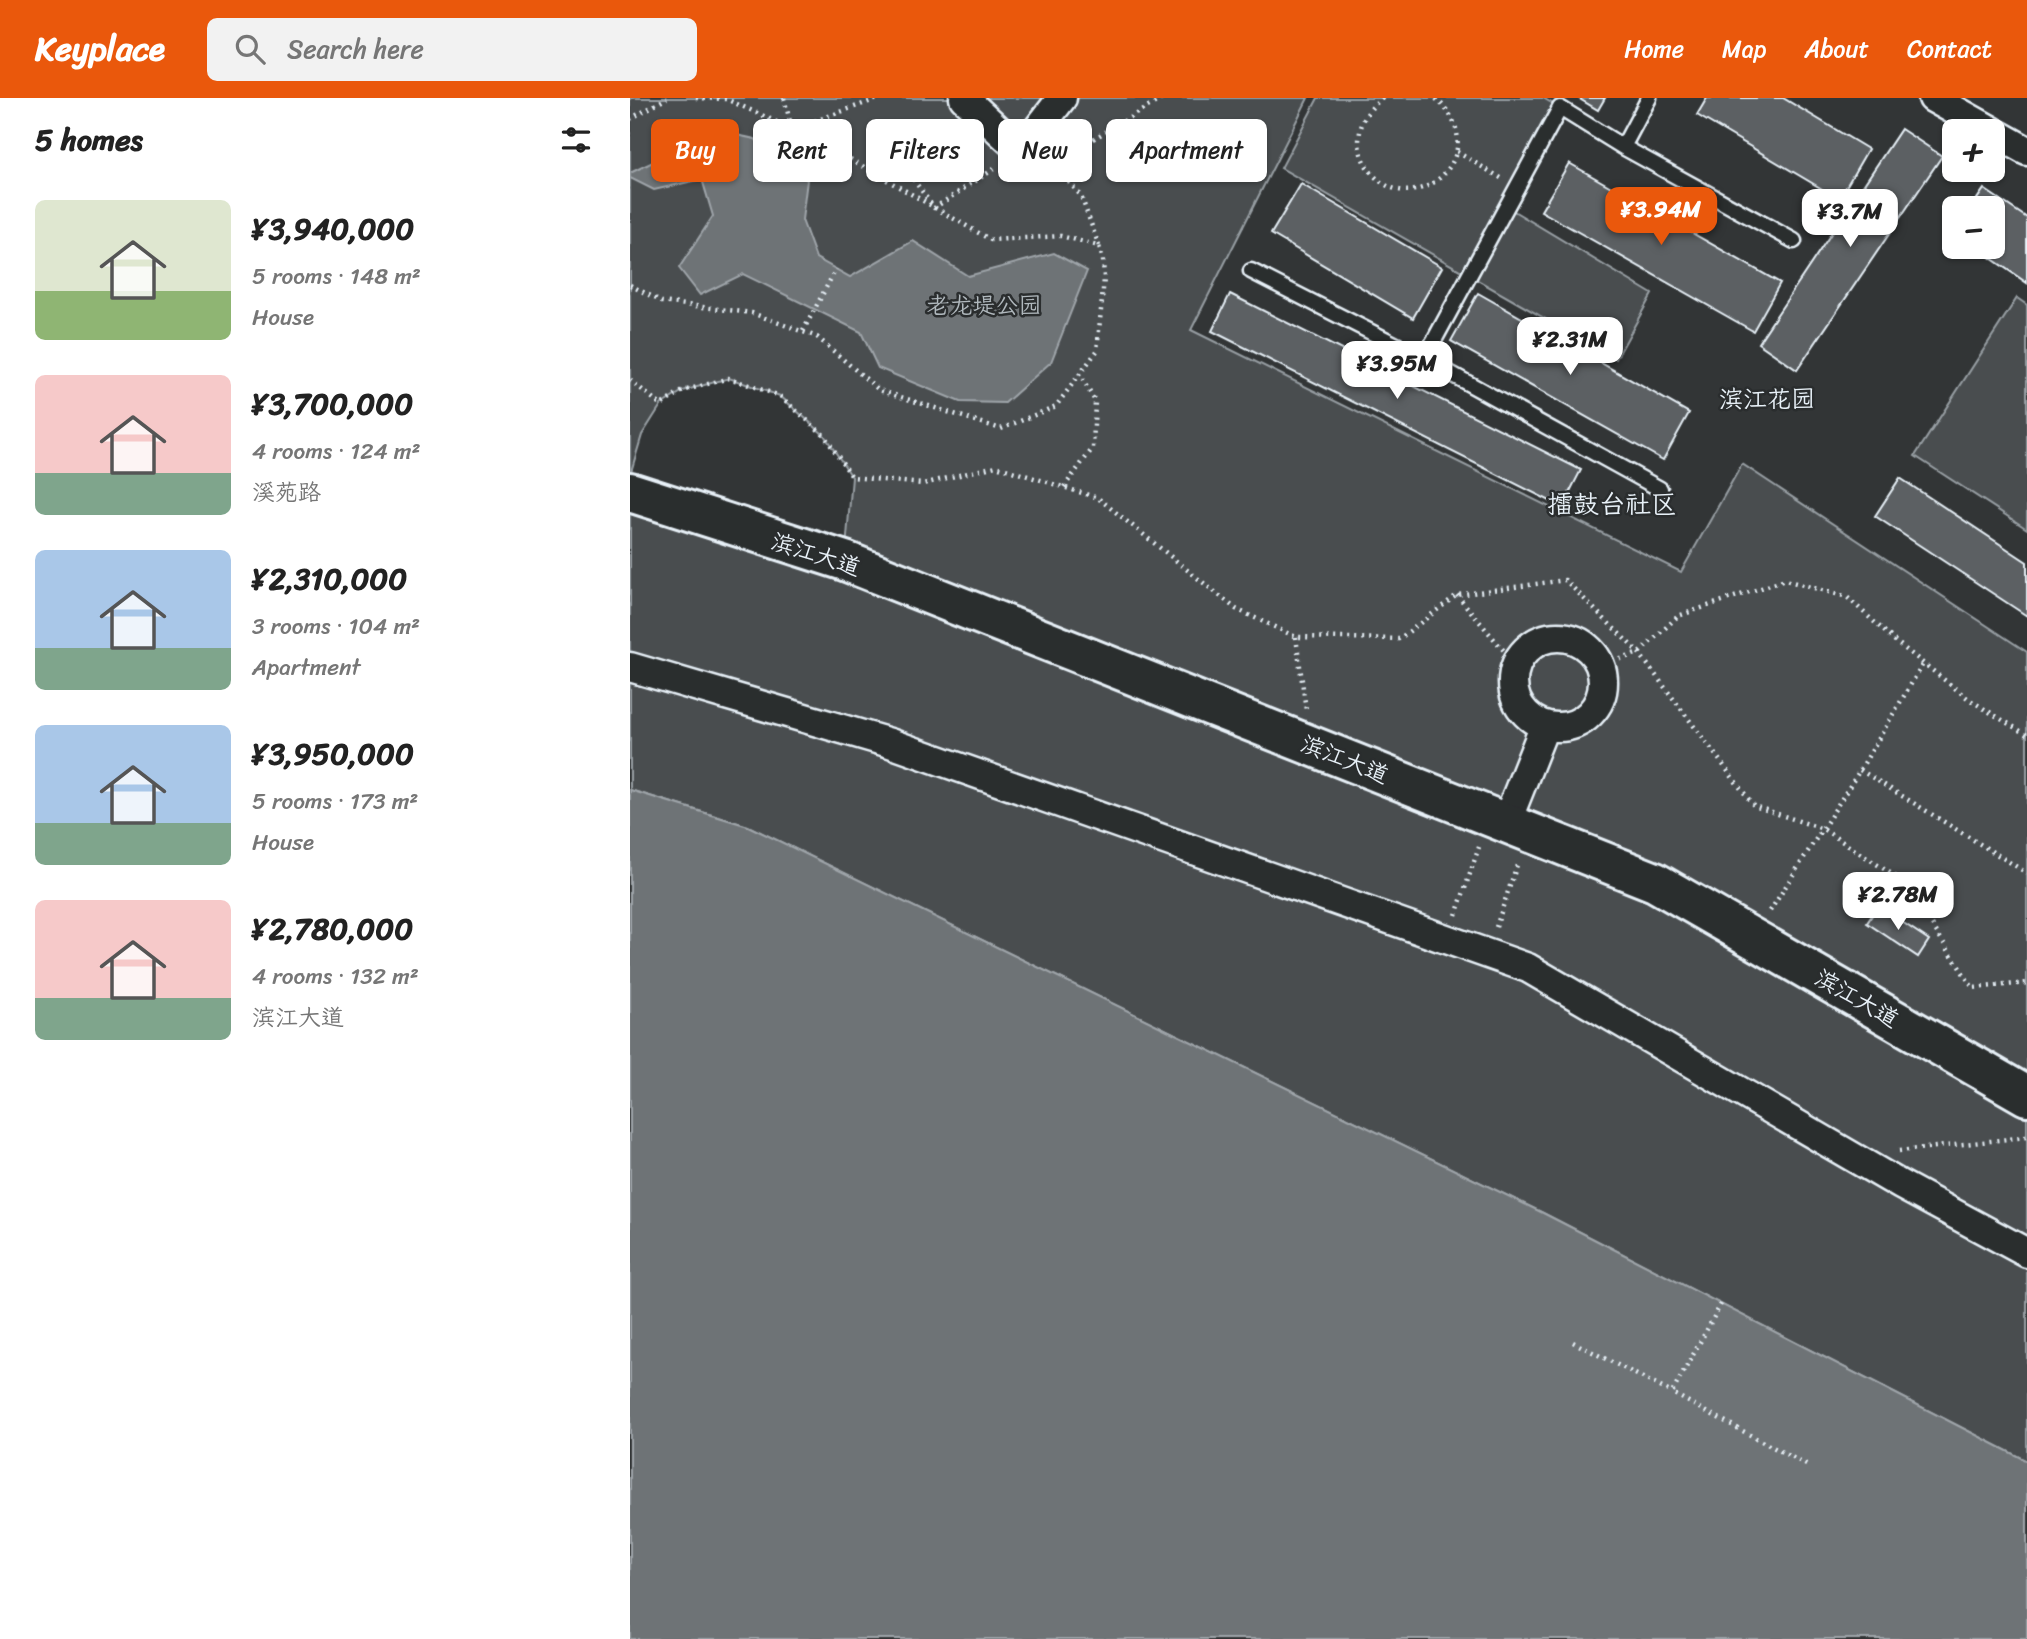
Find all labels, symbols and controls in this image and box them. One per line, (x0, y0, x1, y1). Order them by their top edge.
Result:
search box (207, 18, 697, 81)
text: Keyplace (35, 20, 165, 78)
text: Search here (287, 26, 424, 72)
text: Home (1624, 28, 1684, 70)
text: Map (1722, 28, 1766, 70)
text: About (1804, 28, 1869, 70)
text: Contact (1907, 28, 1992, 70)
icon: search (231, 30, 269, 68)
text: 5 homes (35, 113, 143, 167)
chip: Buy (651, 119, 739, 182)
chip: Rent (753, 119, 852, 182)
chip: Filters (866, 119, 984, 182)
chip: New (998, 119, 1092, 182)
chip: Apartment (1106, 119, 1267, 182)
map controls (1942, 119, 2005, 259)
button: + (1942, 119, 2005, 182)
icon: filters (557, 121, 595, 159)
pin: ¥3.94M (1604, 188, 1718, 247)
text: ¥3.94M (1621, 189, 1701, 230)
pin: ¥3.7M (1801, 190, 1899, 249)
text: ¥3.7M (1818, 191, 1882, 232)
button: − (1942, 196, 2005, 259)
text: ¥3,940,000 (252, 202, 414, 256)
icon: home (91, 228, 175, 312)
text: 5 rooms · 148 m² (252, 256, 421, 297)
park label: 老龙堤公园 (927, 285, 1042, 326)
text: House (252, 297, 314, 338)
pin: ¥2.31M (1513, 317, 1627, 377)
text: ¥2.31M (1533, 319, 1607, 360)
pin: ¥3.95M (1340, 342, 1454, 401)
text: ¥3.95M (1357, 343, 1437, 384)
text: ¥3,700,000 (252, 377, 413, 431)
district label: 滨江花园 (1719, 378, 1815, 420)
icon: home (91, 403, 175, 487)
text: 4 rooms · 124 m² (252, 431, 421, 472)
text: 溪苑路 (252, 472, 321, 513)
district label: 擂鼓台社区 (1547, 481, 1677, 527)
street label: 滨江大道 (766, 521, 866, 588)
text: ¥2,310,000 (252, 552, 407, 606)
icon: home (91, 578, 175, 662)
text: 3 rooms · 104 m² (252, 606, 420, 647)
text: Apartment (252, 647, 361, 688)
street label: 滨江大道 (1294, 723, 1395, 796)
text: ¥3,950,000 (252, 727, 414, 781)
icon: home (91, 753, 175, 837)
text: 5 rooms · 173 m² (252, 781, 418, 822)
text: House (252, 822, 314, 863)
pin: ¥2.78M (1841, 872, 1955, 932)
text: ¥2.78M (1859, 874, 1937, 915)
text: ¥2,780,000 (252, 902, 413, 956)
icon: home (91, 928, 175, 1012)
text: 4 rooms · 132 m² (252, 956, 419, 997)
street label: 滨江大道 (1807, 958, 1907, 1039)
text: 滨江大道 (252, 997, 344, 1038)

